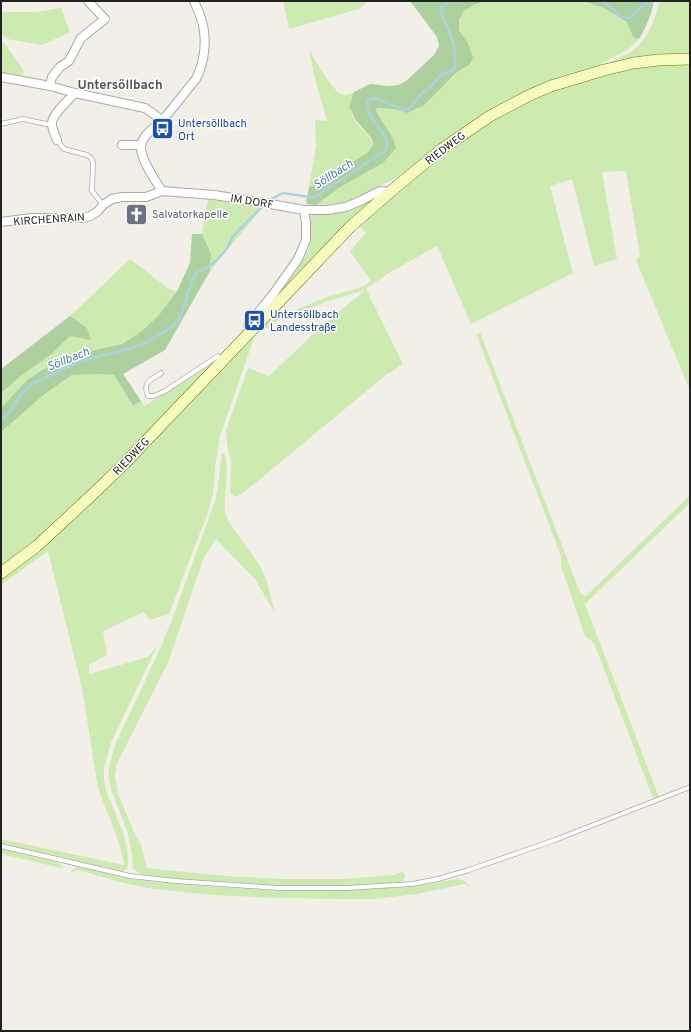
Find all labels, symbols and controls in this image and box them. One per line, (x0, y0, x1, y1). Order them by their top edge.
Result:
district label: Untersöllbach (77, 78, 163, 94)
bus stop icon: Untersöllbach Ort (150, 116, 176, 142)
place label: Untersöllbach Ort (178, 117, 247, 144)
street label: RIEDWEG (423, 129, 469, 169)
water label: Söllbach (311, 156, 357, 194)
street label: IM DORF (229, 192, 274, 212)
church icon: Salvatorkapelle (124, 201, 150, 227)
place label: Salvatorkapelle (152, 208, 228, 222)
street label: KIRCHENRAIN (13, 211, 85, 229)
bus stop icon: Untersöllbach Landesstraße (241, 307, 267, 333)
place label: Untersöllbach Landesstraße (270, 308, 339, 335)
water label: Söllbach (45, 344, 92, 376)
street label: RIEDWEG (110, 435, 153, 478)

